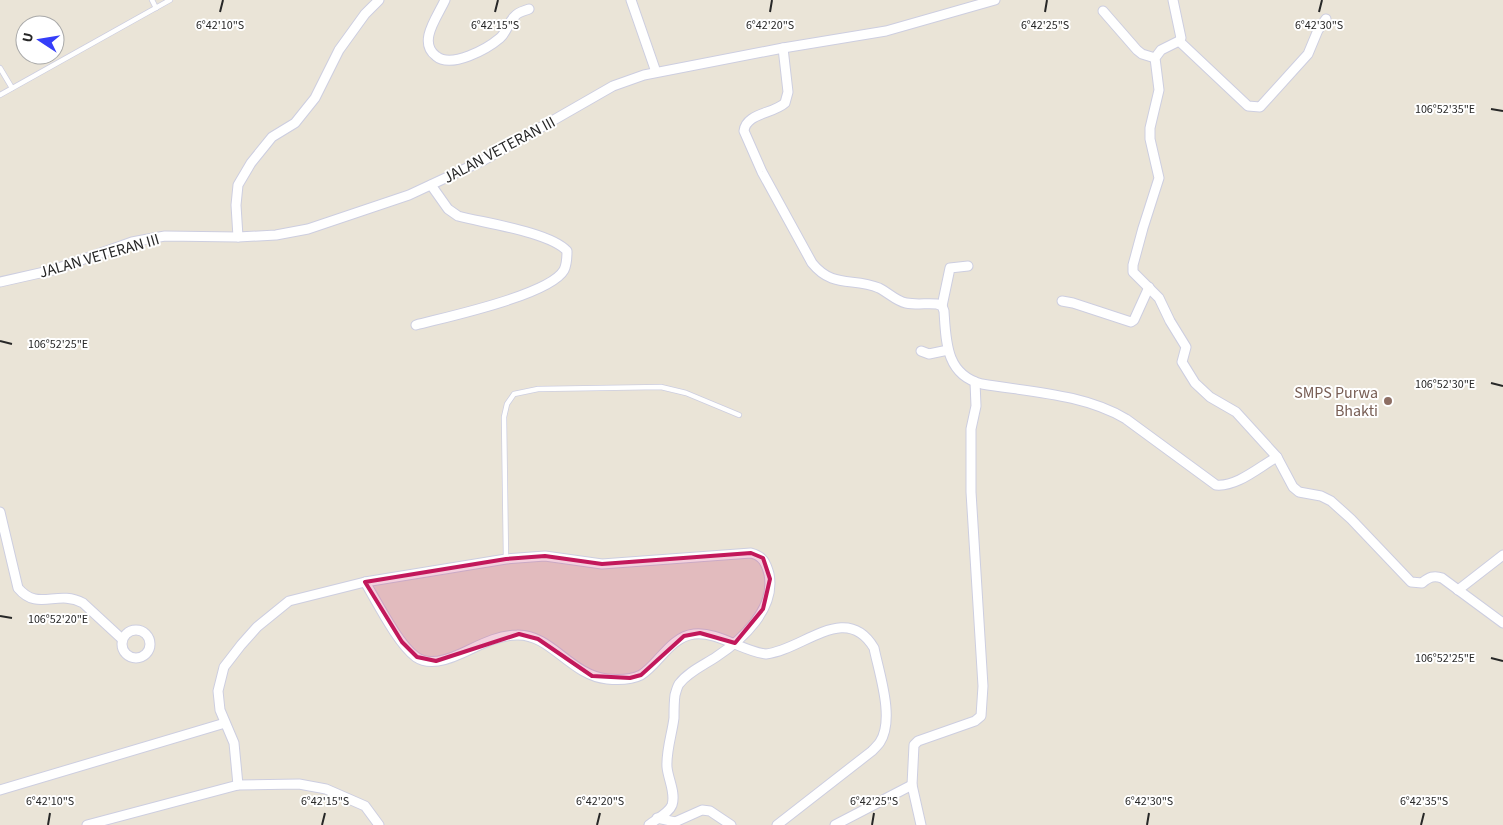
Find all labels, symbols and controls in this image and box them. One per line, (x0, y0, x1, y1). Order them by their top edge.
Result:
north arrow (15, 15, 65, 65)
text: 6°42'10"S (196, 17, 244, 34)
text: 6°42'15"S (471, 17, 519, 34)
text: 6°42'20"S (746, 17, 794, 34)
text: 6°42'25"S (1021, 17, 1069, 34)
text: 6°42'30"S (1295, 17, 1343, 34)
text: U (18, 31, 39, 44)
text: 106°52'35"E (1415, 101, 1475, 118)
street label: JALAN VETERAN III (440, 111, 559, 189)
street label: JALAN VETERAN III (37, 228, 162, 284)
text: 106°52'25"E (28, 336, 88, 353)
text: 106°52'30"E (1415, 376, 1475, 393)
place label: SMPS Purwa Bhakti (1294, 382, 1378, 422)
marker: SMPS Purwa Bhakti (1382, 395, 1394, 407)
text: 106°52'20"E (28, 611, 88, 628)
text: 106°52'25"E (1415, 650, 1475, 667)
text: 6°42'10"S (26, 793, 74, 810)
text: 6°42'15"S (301, 793, 349, 810)
text: 6°42'20"S (576, 793, 624, 810)
text: 6°42'25"S (850, 793, 898, 810)
text: 6°42'30"S (1125, 793, 1173, 810)
text: 6°42'35"S (1400, 793, 1448, 810)

